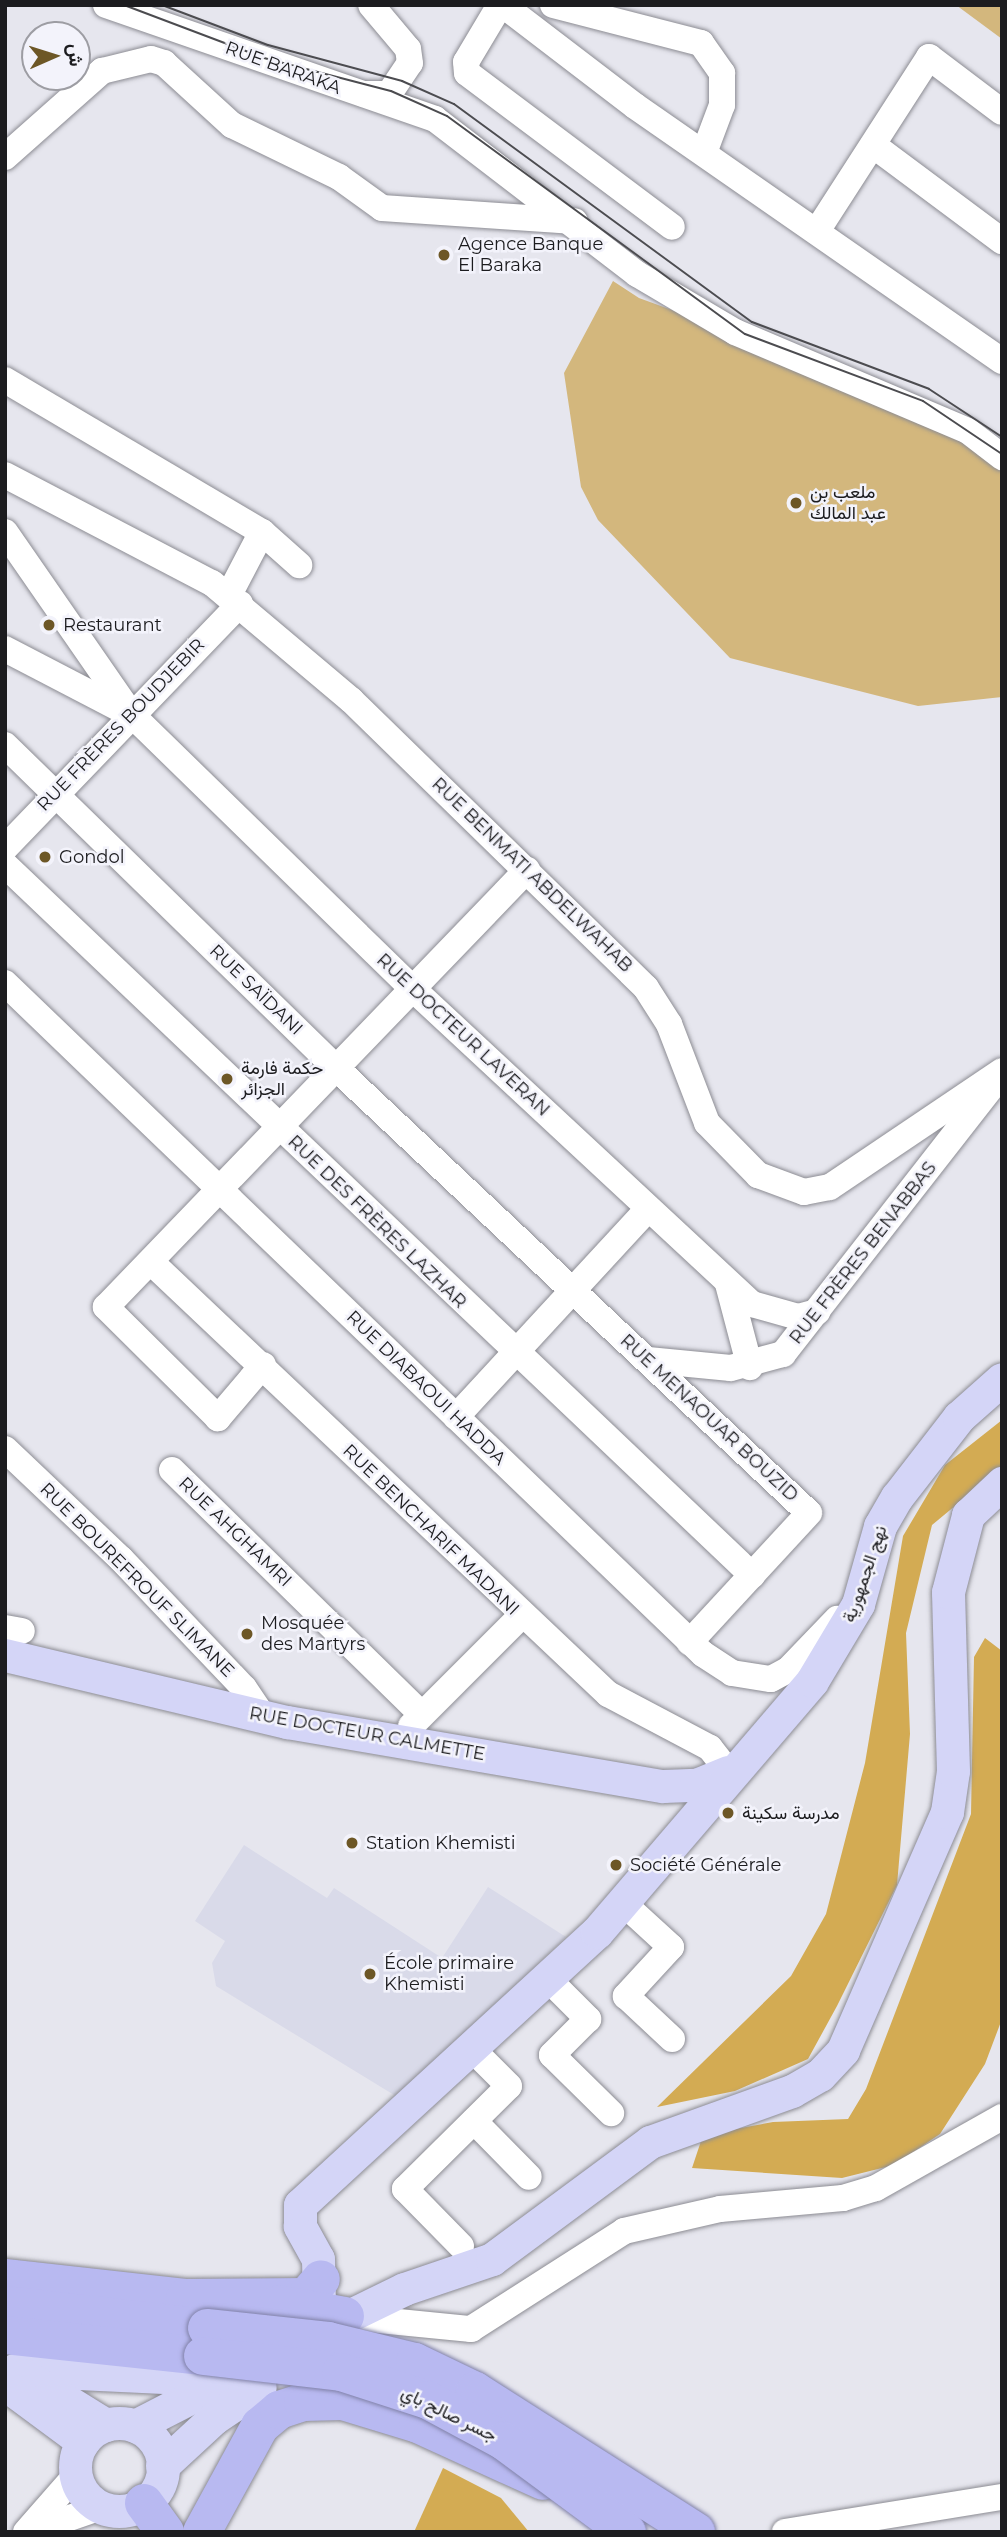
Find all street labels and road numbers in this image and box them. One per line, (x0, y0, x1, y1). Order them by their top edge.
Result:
street label: RUE BARAKA (222, 37, 344, 99)
street label: RUE FRÈRES BOUDJEBIR (33, 634, 209, 816)
street label: RUE BENMATI ABDELWAHAB (427, 773, 637, 977)
street label: RUE SAÏDANI (205, 940, 307, 1040)
street label: RUE DOCTEUR LAVERAN (372, 949, 554, 1121)
street label: RUE DES FRÈRES LAZHAR (283, 1131, 471, 1313)
street label: RUE FRÈRES BENABBAS (785, 1157, 941, 1349)
street label: RUE DIABAOUI HADDA (342, 1306, 510, 1470)
street label: RUE MENAOUAR BOUZID (616, 1330, 802, 1506)
street label: RUE BENCHARIF MADANI (338, 1440, 524, 1620)
street label: RUE AHGHAMRI (174, 1473, 296, 1591)
street label: RUE BOUREFROUF SLIMANE (35, 1478, 239, 1682)
street label: نهج الجمهورية (838, 1523, 892, 1625)
street label: RUE DOCTEUR CALMETTE (247, 1703, 487, 1765)
street label: جسر صالح باي (398, 2382, 500, 2446)

